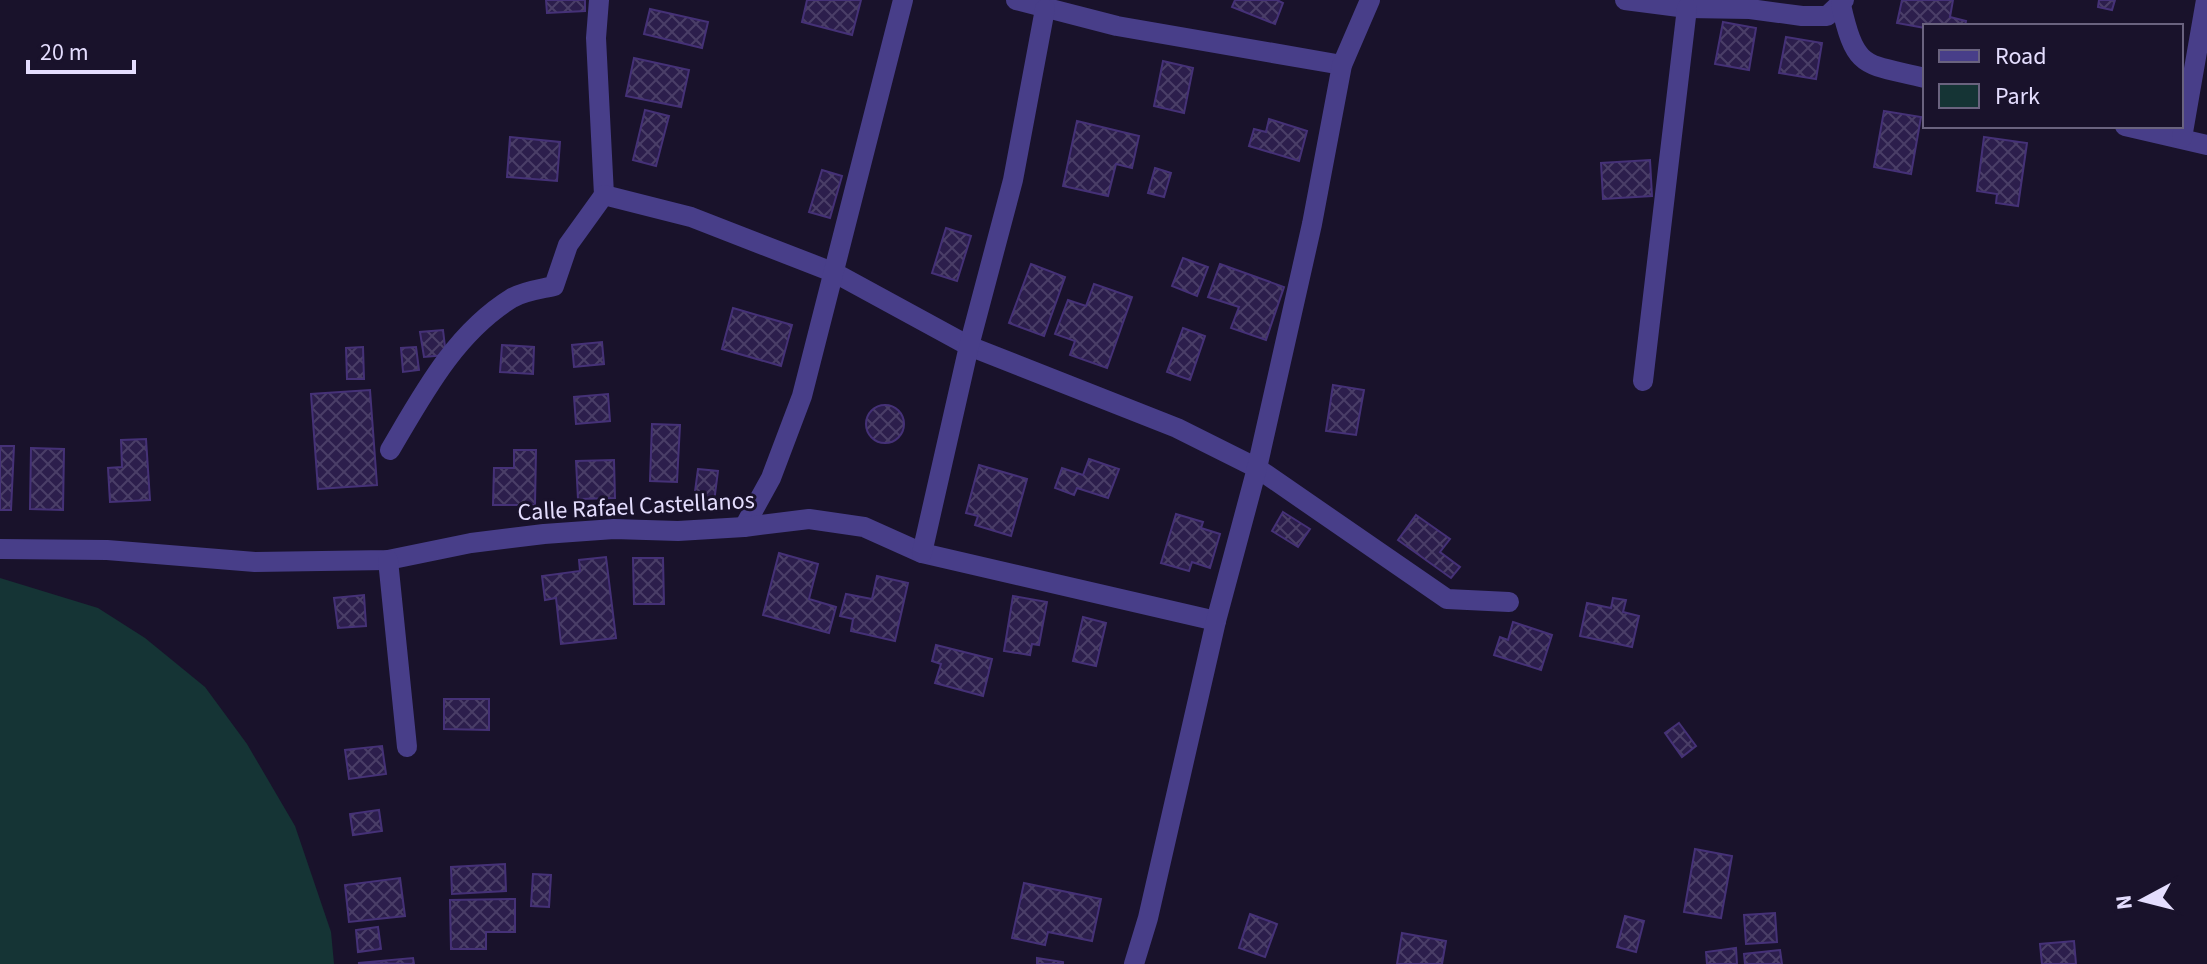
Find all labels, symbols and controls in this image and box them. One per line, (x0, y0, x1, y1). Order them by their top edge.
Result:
scale bar (28, 24, 134, 74)
legend (1923, 24, 2183, 128)
text: 20 m (40, 35, 89, 70)
text: Road (1995, 39, 2047, 74)
text: Park (1995, 79, 2040, 114)
street label: Calle Rafael Castellanos (517, 483, 755, 530)
north arrow (2103, 860, 2183, 940)
text: N (2107, 893, 2141, 912)

